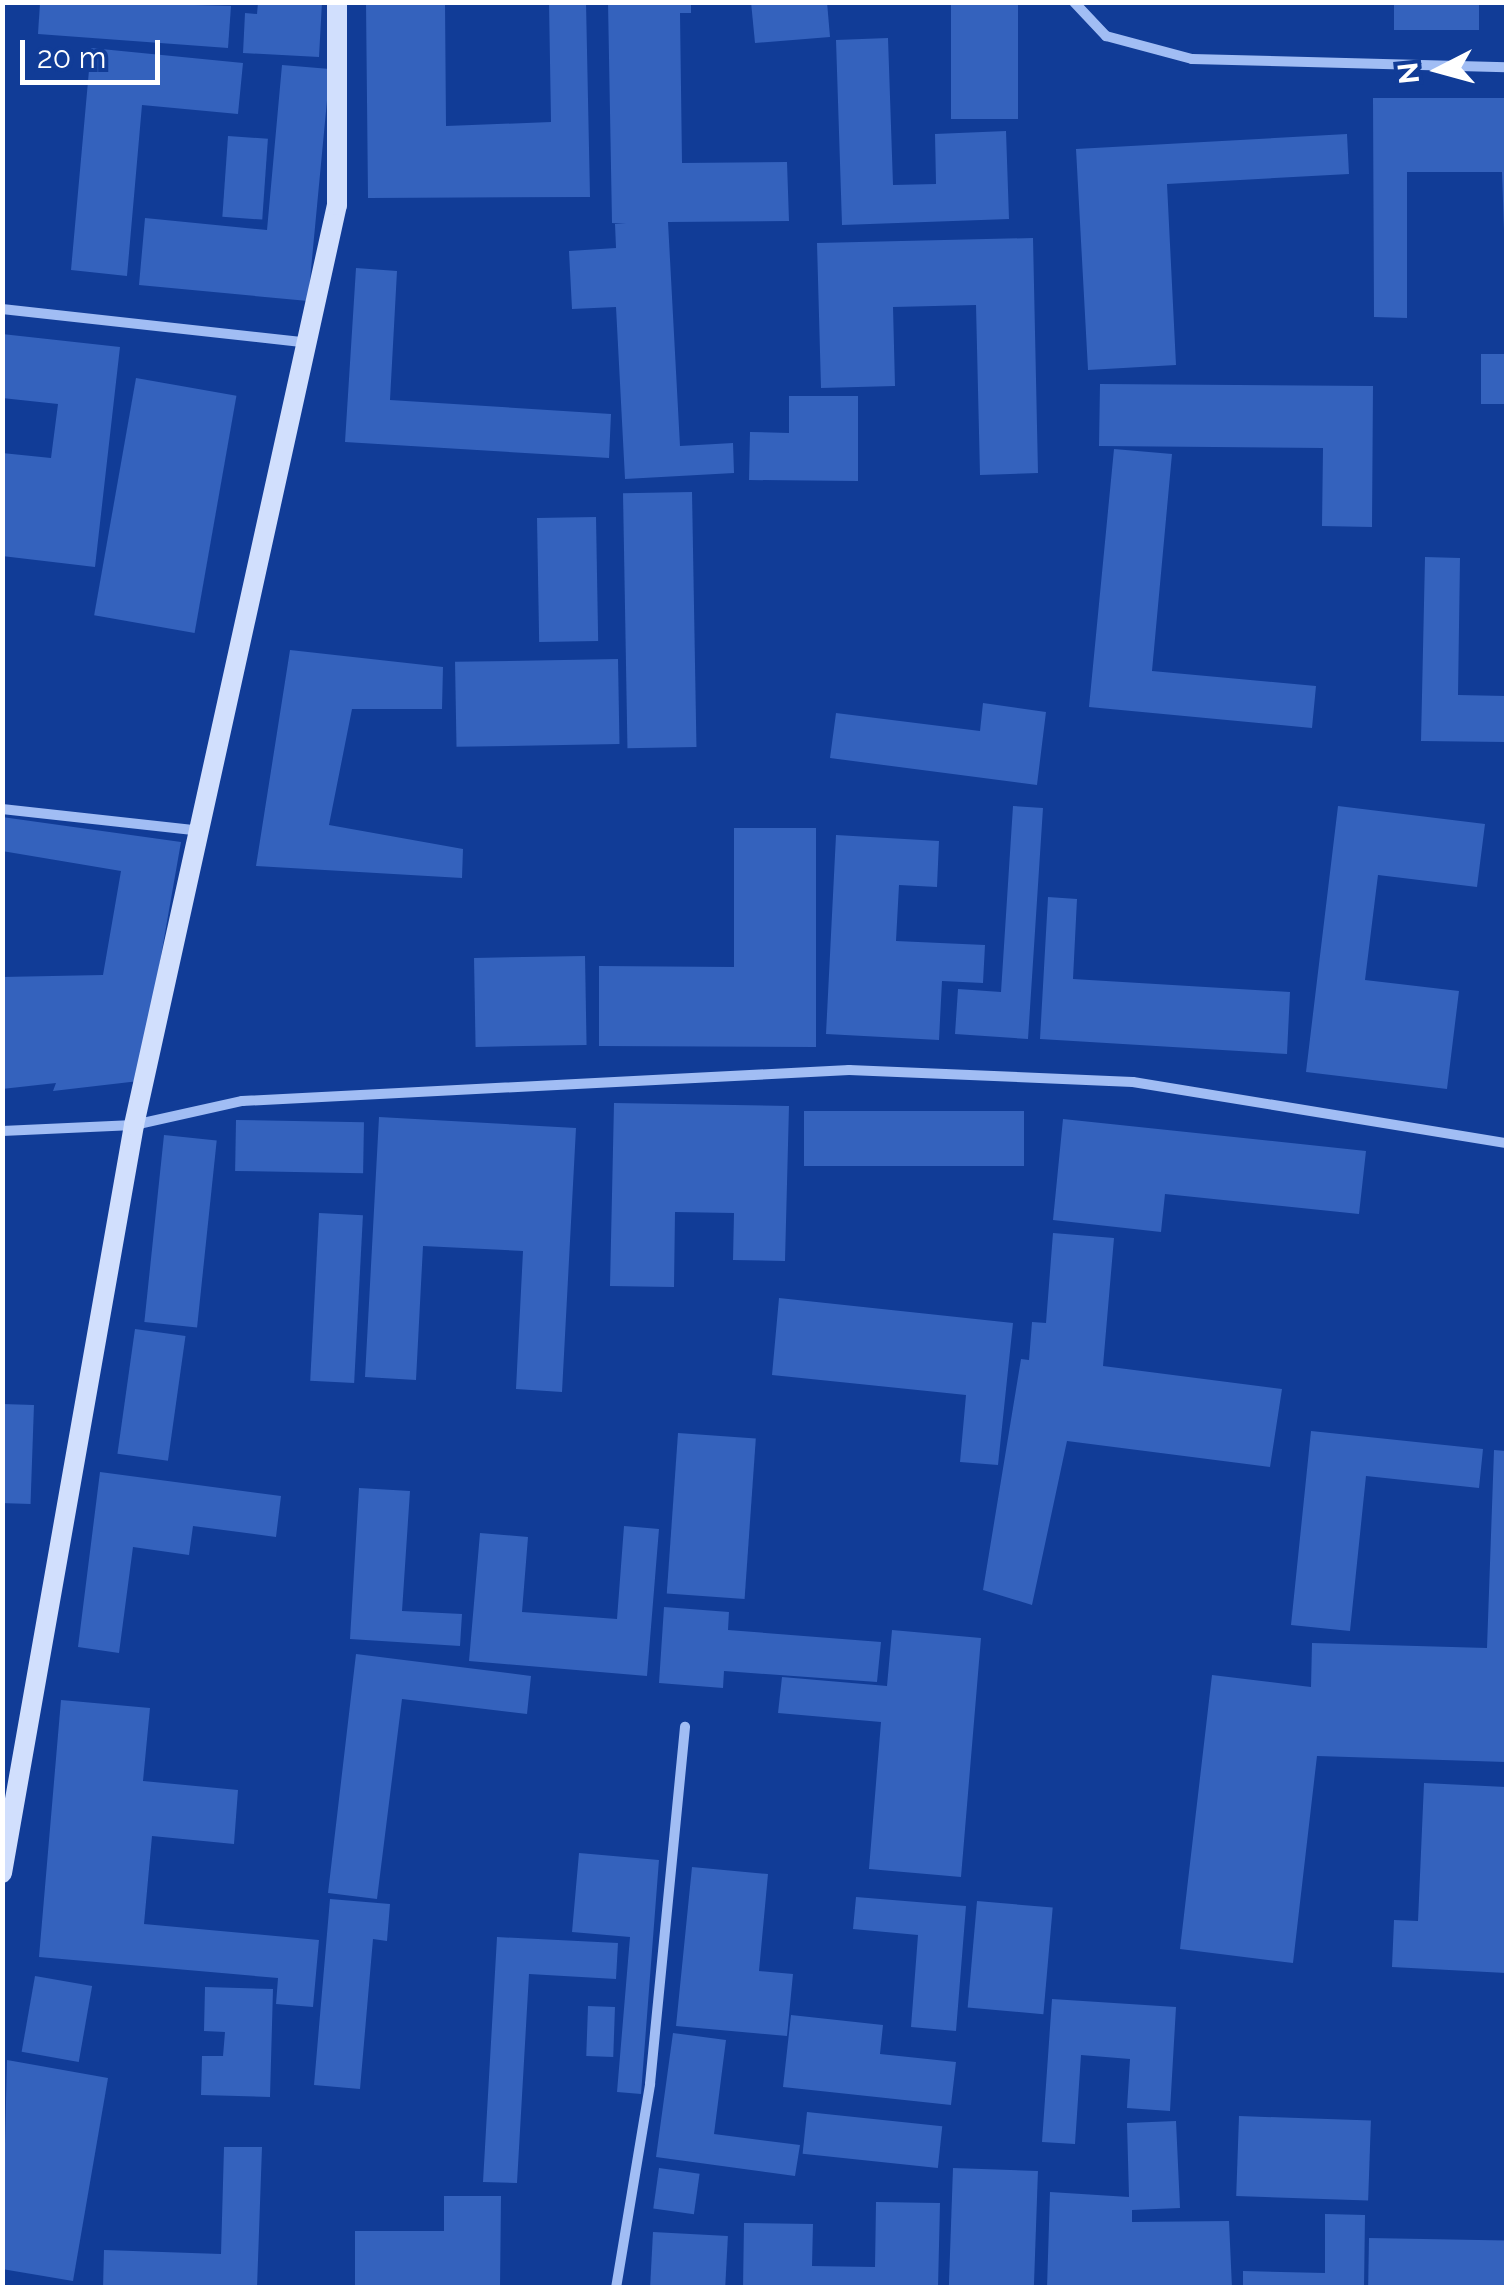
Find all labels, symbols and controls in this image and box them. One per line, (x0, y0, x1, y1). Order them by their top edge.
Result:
scale bar (25, 20, 165, 82)
north arrow (1389, 20, 1489, 120)
text: 20 m (37, 40, 106, 75)
text: N (1391, 61, 1426, 86)

